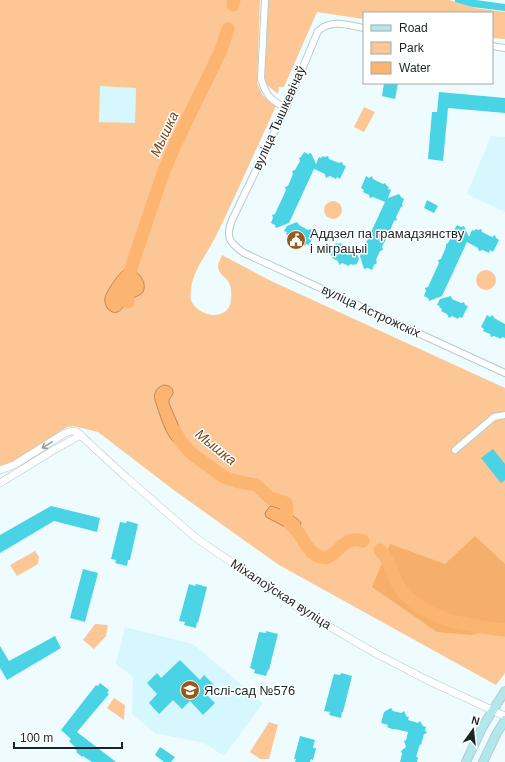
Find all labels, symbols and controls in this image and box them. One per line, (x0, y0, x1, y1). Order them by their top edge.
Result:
legend (363, 12, 493, 84)
text: Road (399, 21, 428, 35)
text: Park (399, 41, 425, 55)
text: Water (399, 61, 431, 75)
street label: вуліца Тышкевічаў (249, 63, 309, 172)
water label: Мышка (147, 109, 181, 159)
place label: Аддзел па грамадзянству і міграцыі (310, 226, 465, 256)
public building icon: Аддзел па грамадзянству і міграцыі (285, 229, 307, 251)
street label: вуліца Астрожскіх (319, 282, 423, 341)
water label: Мышка (192, 426, 240, 468)
one-way arrow (41, 441, 53, 449)
street label: Міхалоўская вуліца (228, 556, 335, 633)
school or university icon: Яслі-сад №576 (179, 679, 201, 701)
place label: Яслі-сад №576 (204, 683, 295, 698)
north arrow (453, 710, 493, 750)
text: N (470, 714, 481, 727)
scale bar (14, 724, 122, 750)
text: 100 m (20, 731, 53, 745)

